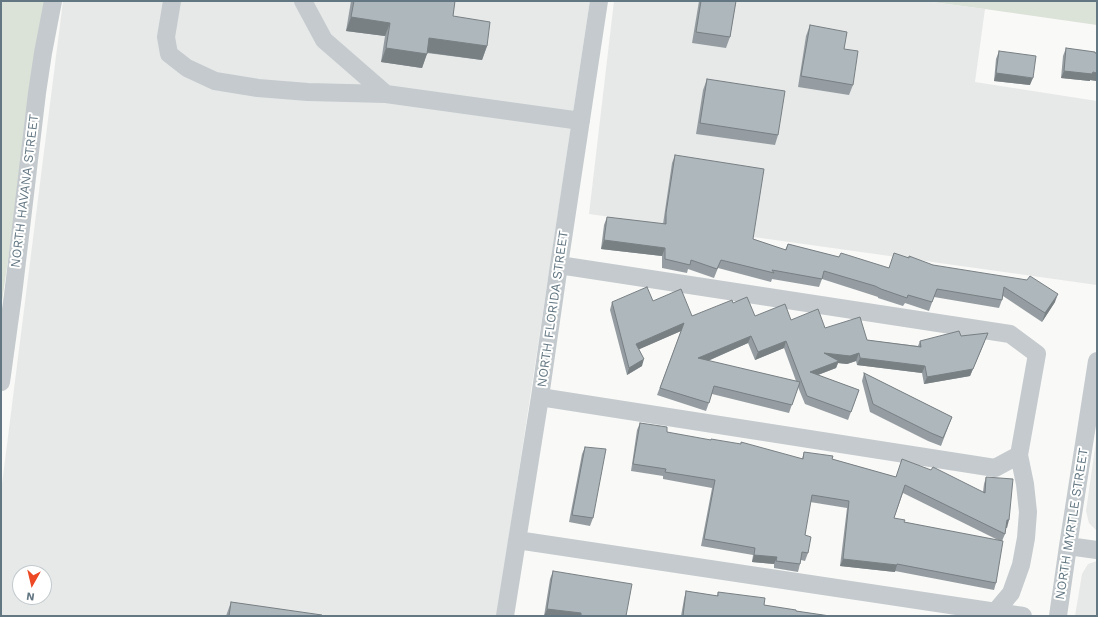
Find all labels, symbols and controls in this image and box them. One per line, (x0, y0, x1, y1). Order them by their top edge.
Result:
street label: NORTH HAVANA STREET (8, 113, 42, 269)
street label: NORTH FLORIDA STREET (534, 230, 572, 388)
street label: NORTH MYRTLE STREET (1052, 447, 1092, 601)
north arrow (12, 565, 52, 605)
text: N (25, 589, 35, 603)

